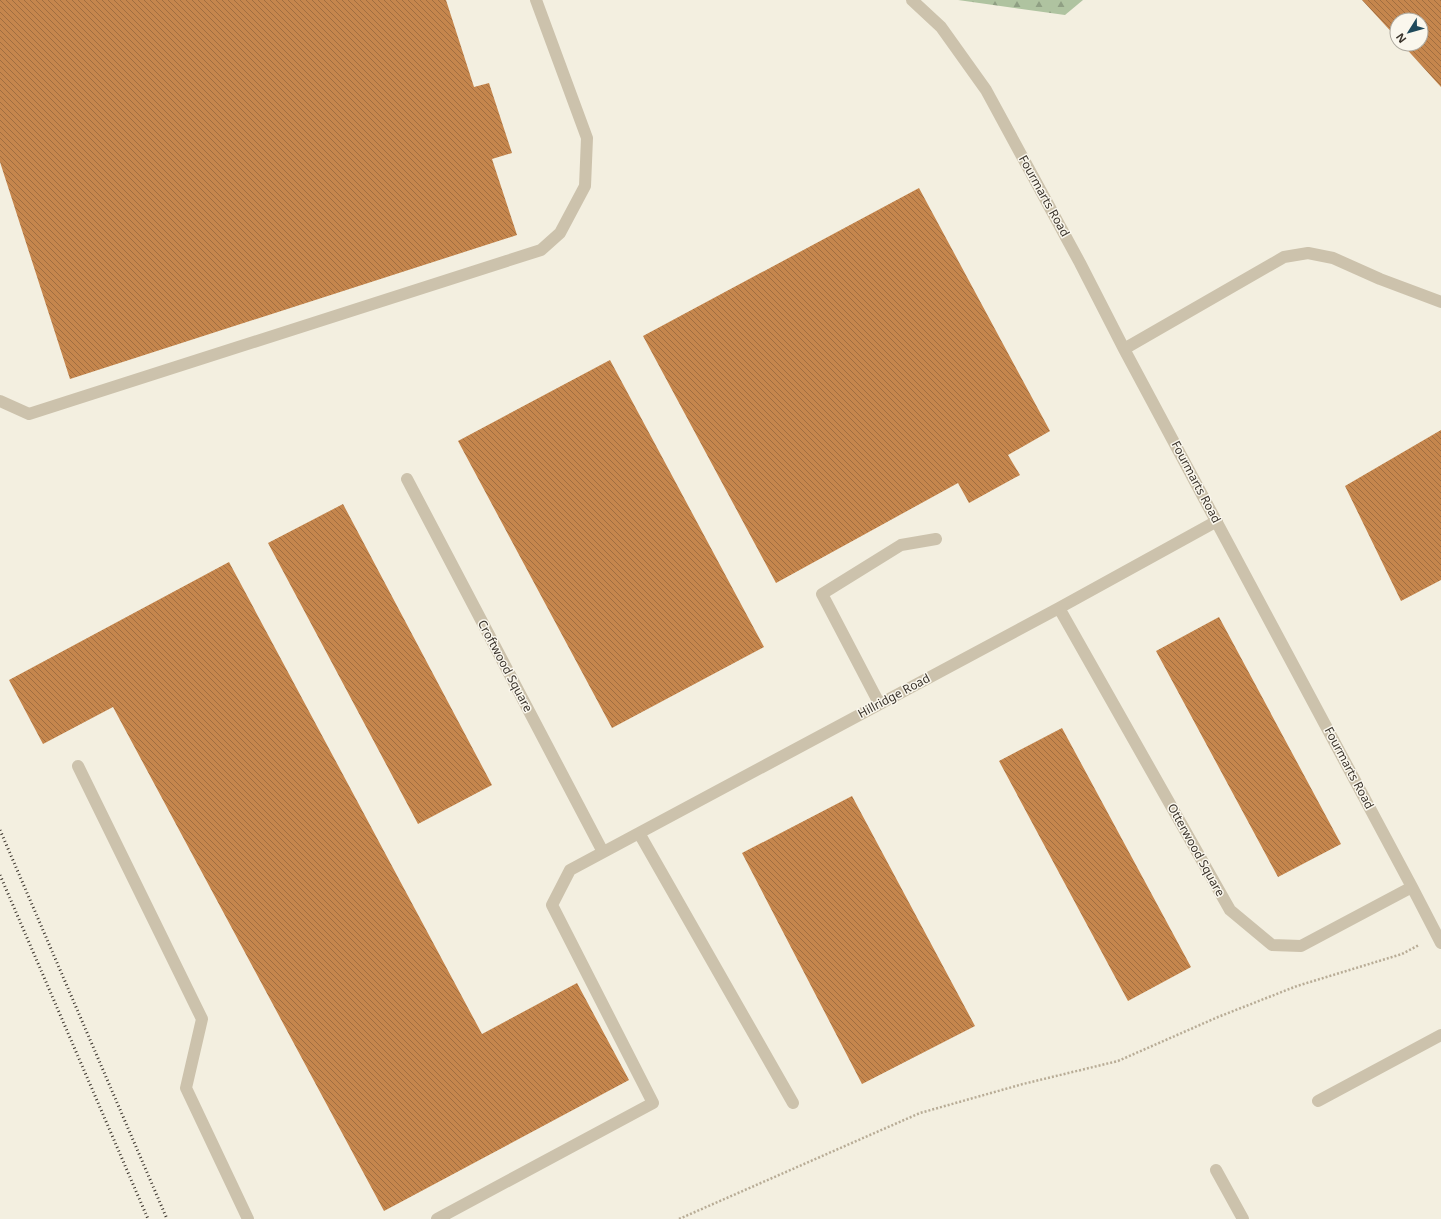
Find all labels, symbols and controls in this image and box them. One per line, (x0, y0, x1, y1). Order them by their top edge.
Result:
north arrow (1389, 12, 1429, 52)
text: N (1392, 30, 1409, 46)
street label: Fourmarts Road (1015, 152, 1074, 240)
street label: Fourmarts Road (1168, 438, 1225, 526)
street label: Croftwood Square (474, 617, 537, 715)
street label: Hillridge Road (855, 669, 933, 722)
street label: Fourmarts Road (1321, 724, 1378, 812)
street label: Otterwood Square (1164, 800, 1229, 899)

